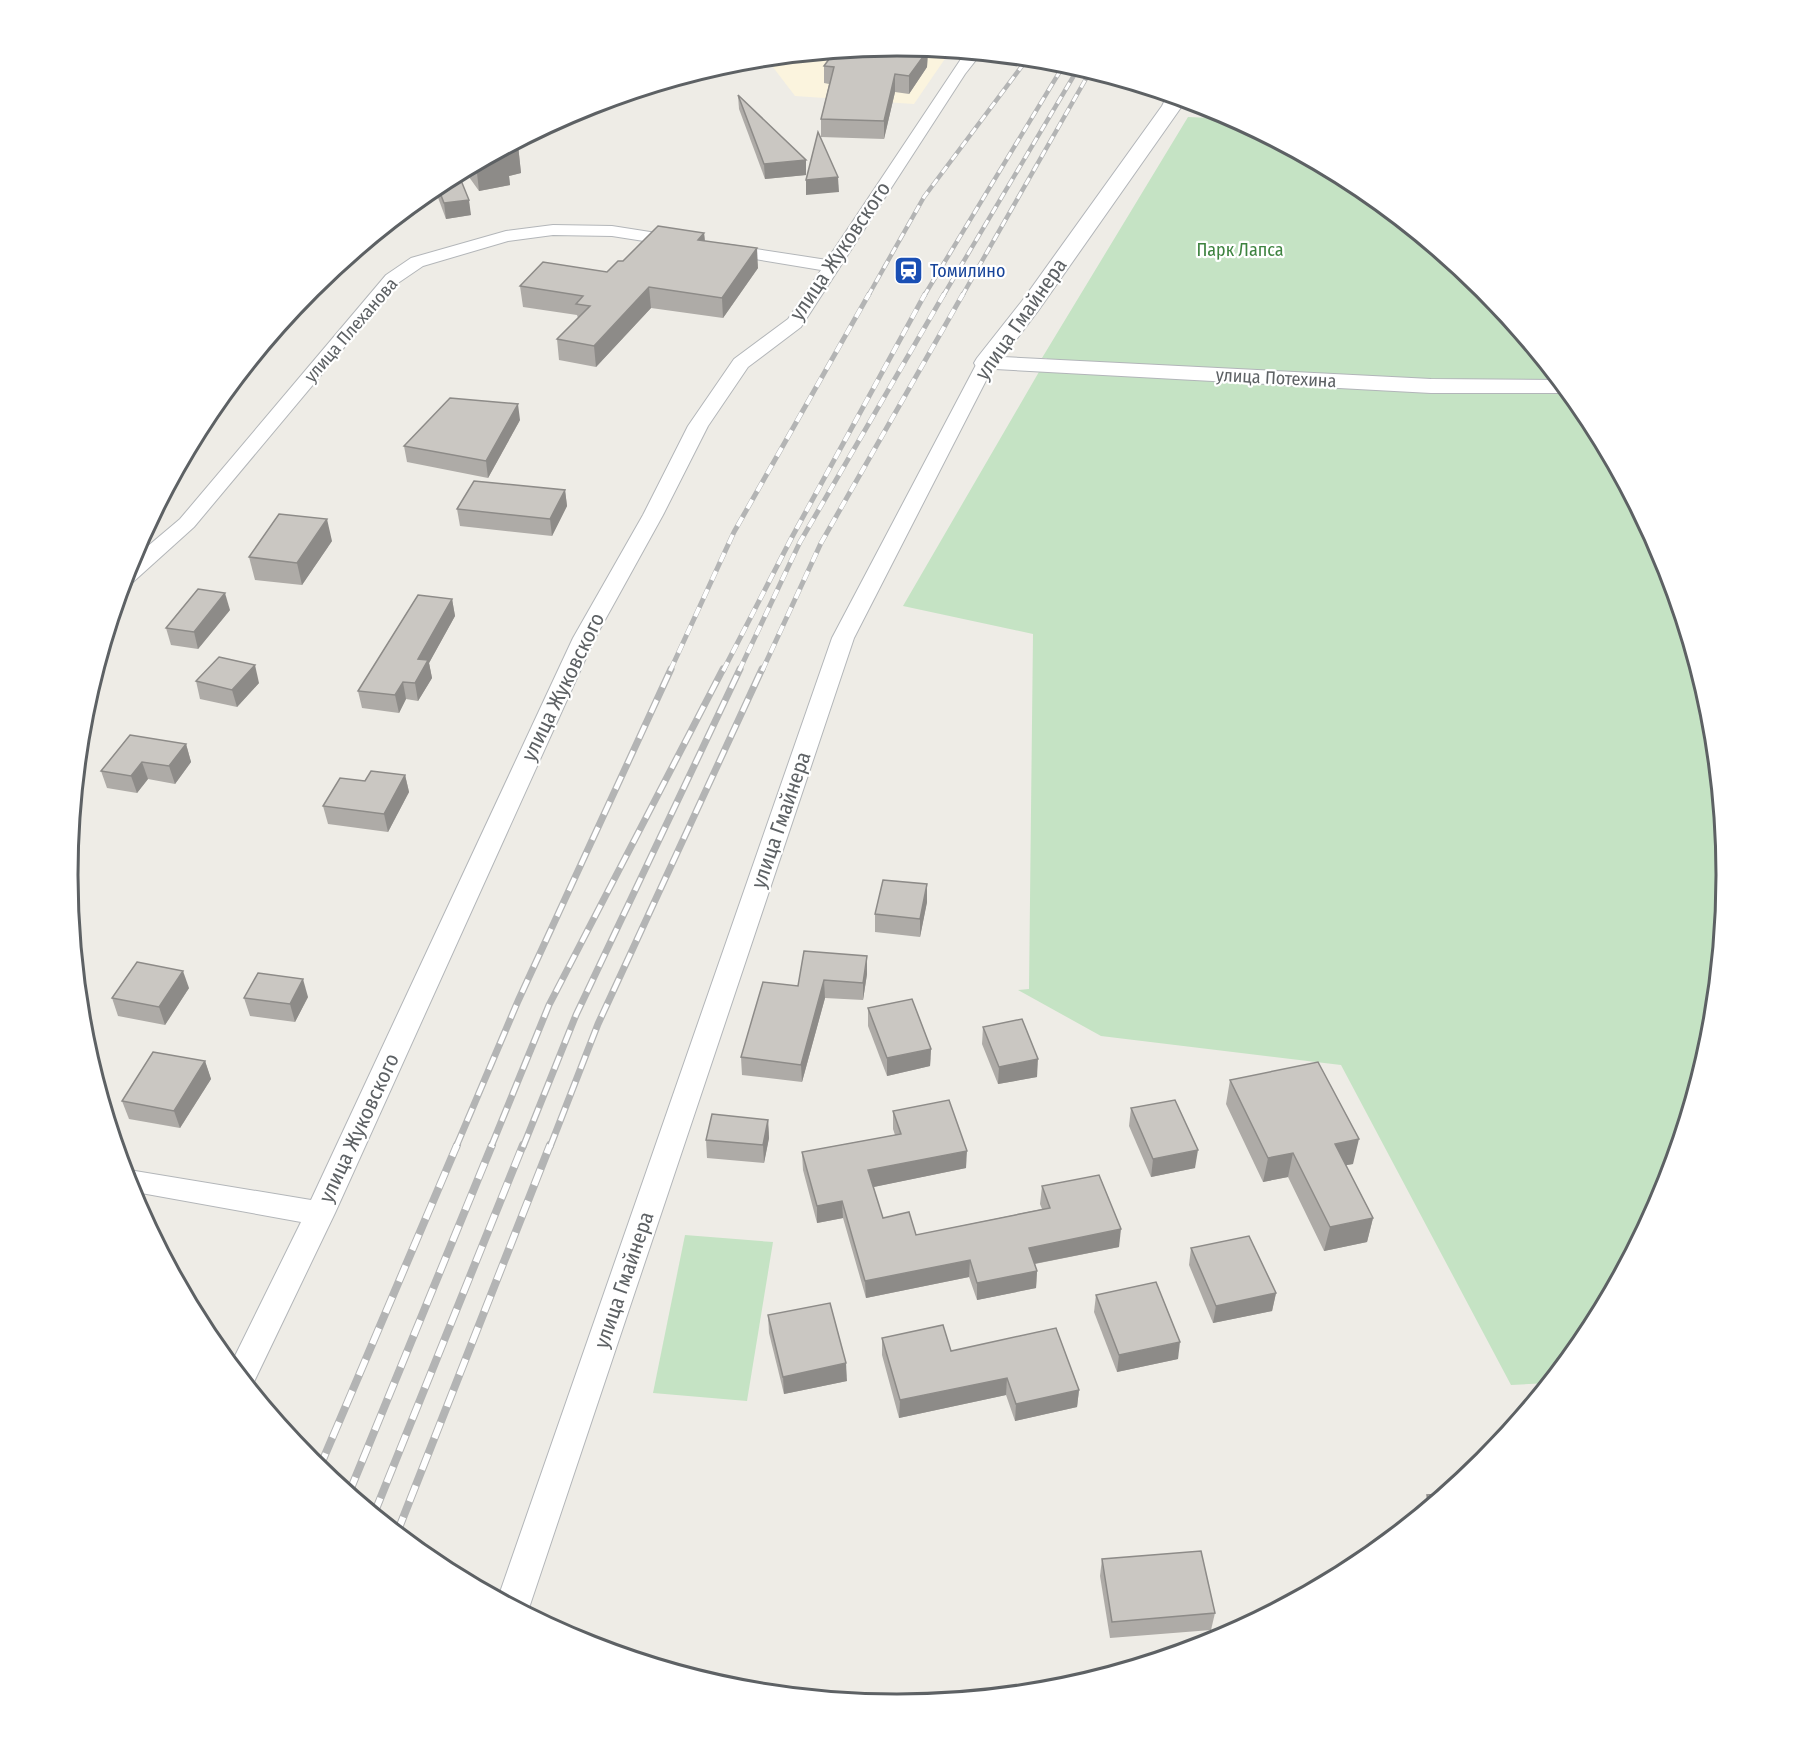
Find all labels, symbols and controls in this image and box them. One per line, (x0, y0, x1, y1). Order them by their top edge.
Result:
street label: улица Жуковского (784, 177, 896, 325)
park label: Парк Лапса (1196, 239, 1284, 261)
street label: улица Гмайнера (969, 253, 1073, 385)
station icon: Томилино (893, 255, 925, 287)
place label: Томилино (930, 260, 1005, 282)
street label: улица Плеханова (300, 273, 403, 387)
street label: улица Потехина (1215, 364, 1337, 392)
street label: улица Жуковского (516, 609, 610, 765)
street label: улица Гмайнера (745, 748, 817, 892)
street label: улица Жуковского (313, 1049, 405, 1207)
street label: улица Гмайнера (588, 1208, 660, 1352)

